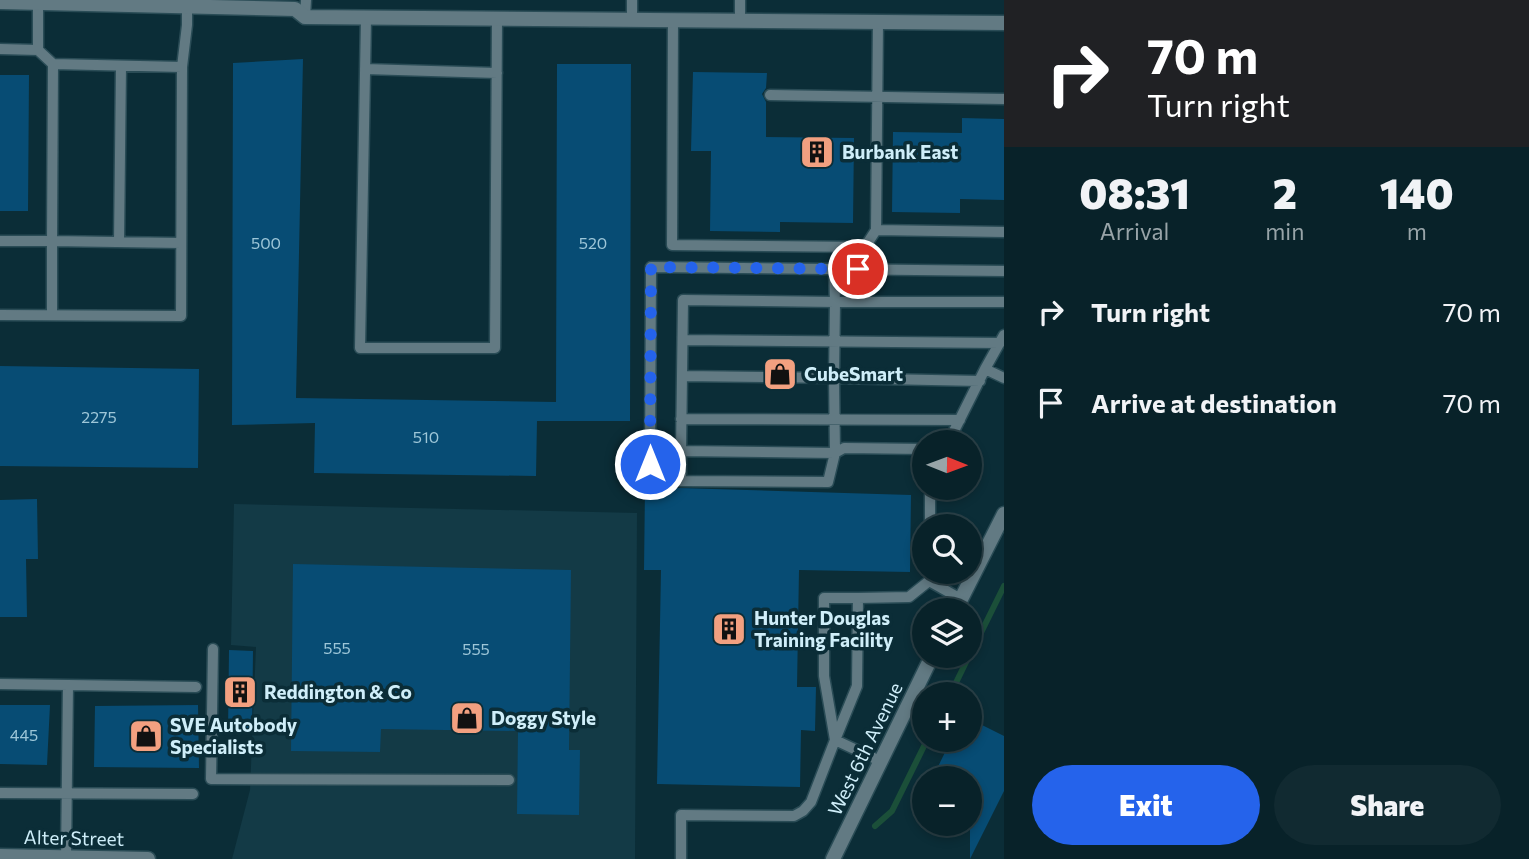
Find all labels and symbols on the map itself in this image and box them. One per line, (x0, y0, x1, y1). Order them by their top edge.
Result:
building icon: Burbank East (798, 133, 836, 171)
place label: Burbank East (842, 140, 958, 163)
house number: 500 (251, 233, 281, 252)
house number: 520 (579, 233, 607, 252)
pin (828, 239, 888, 299)
shop icon: CubeSmart (761, 355, 799, 393)
place label: CubeSmart (804, 362, 903, 385)
house number: 2275 (81, 407, 117, 426)
house number: 510 (413, 427, 439, 446)
position arrow (613, 427, 687, 501)
north arrow (912, 430, 982, 500)
place label: Hunter Douglas Training Facility (754, 606, 894, 651)
building icon: Hunter Douglas Training Facility (710, 610, 748, 648)
house number: 555 (323, 638, 351, 657)
house number: 555 (462, 639, 490, 658)
building icon: Reddington & Co (221, 673, 259, 711)
street label: West 6th Avenue (822, 678, 907, 819)
place label: Reddington & Co (264, 680, 412, 703)
shop icon: Doggy Style (448, 699, 486, 737)
place label: Doggy Style (491, 706, 596, 729)
place label: SVE Autobody Specialists (170, 713, 298, 758)
shop icon: SVE Autobody Specialists (127, 717, 165, 755)
house number: 445 (10, 725, 38, 744)
street label: Alter Street (24, 825, 125, 850)

